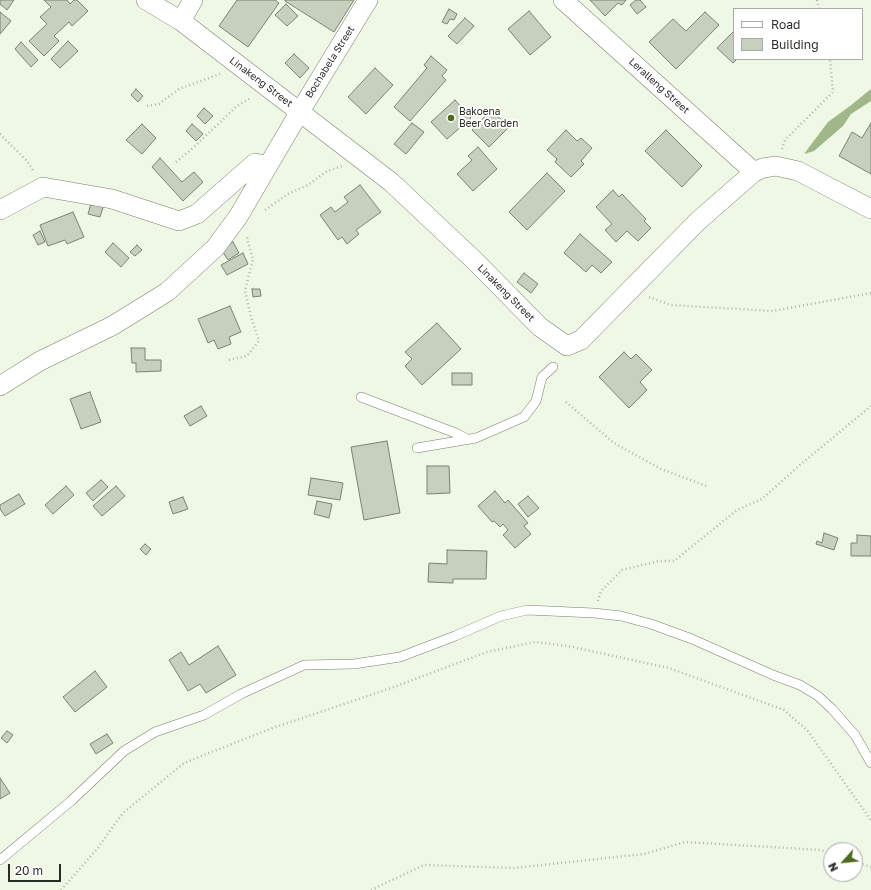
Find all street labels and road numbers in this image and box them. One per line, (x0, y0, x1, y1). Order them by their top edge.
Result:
street label: Bochabela Street (303, 24, 357, 100)
street label: Linakeng Street (227, 54, 295, 110)
street label: Leralleng Street (626, 56, 692, 116)
street label: Linakeng Street (475, 262, 537, 324)

